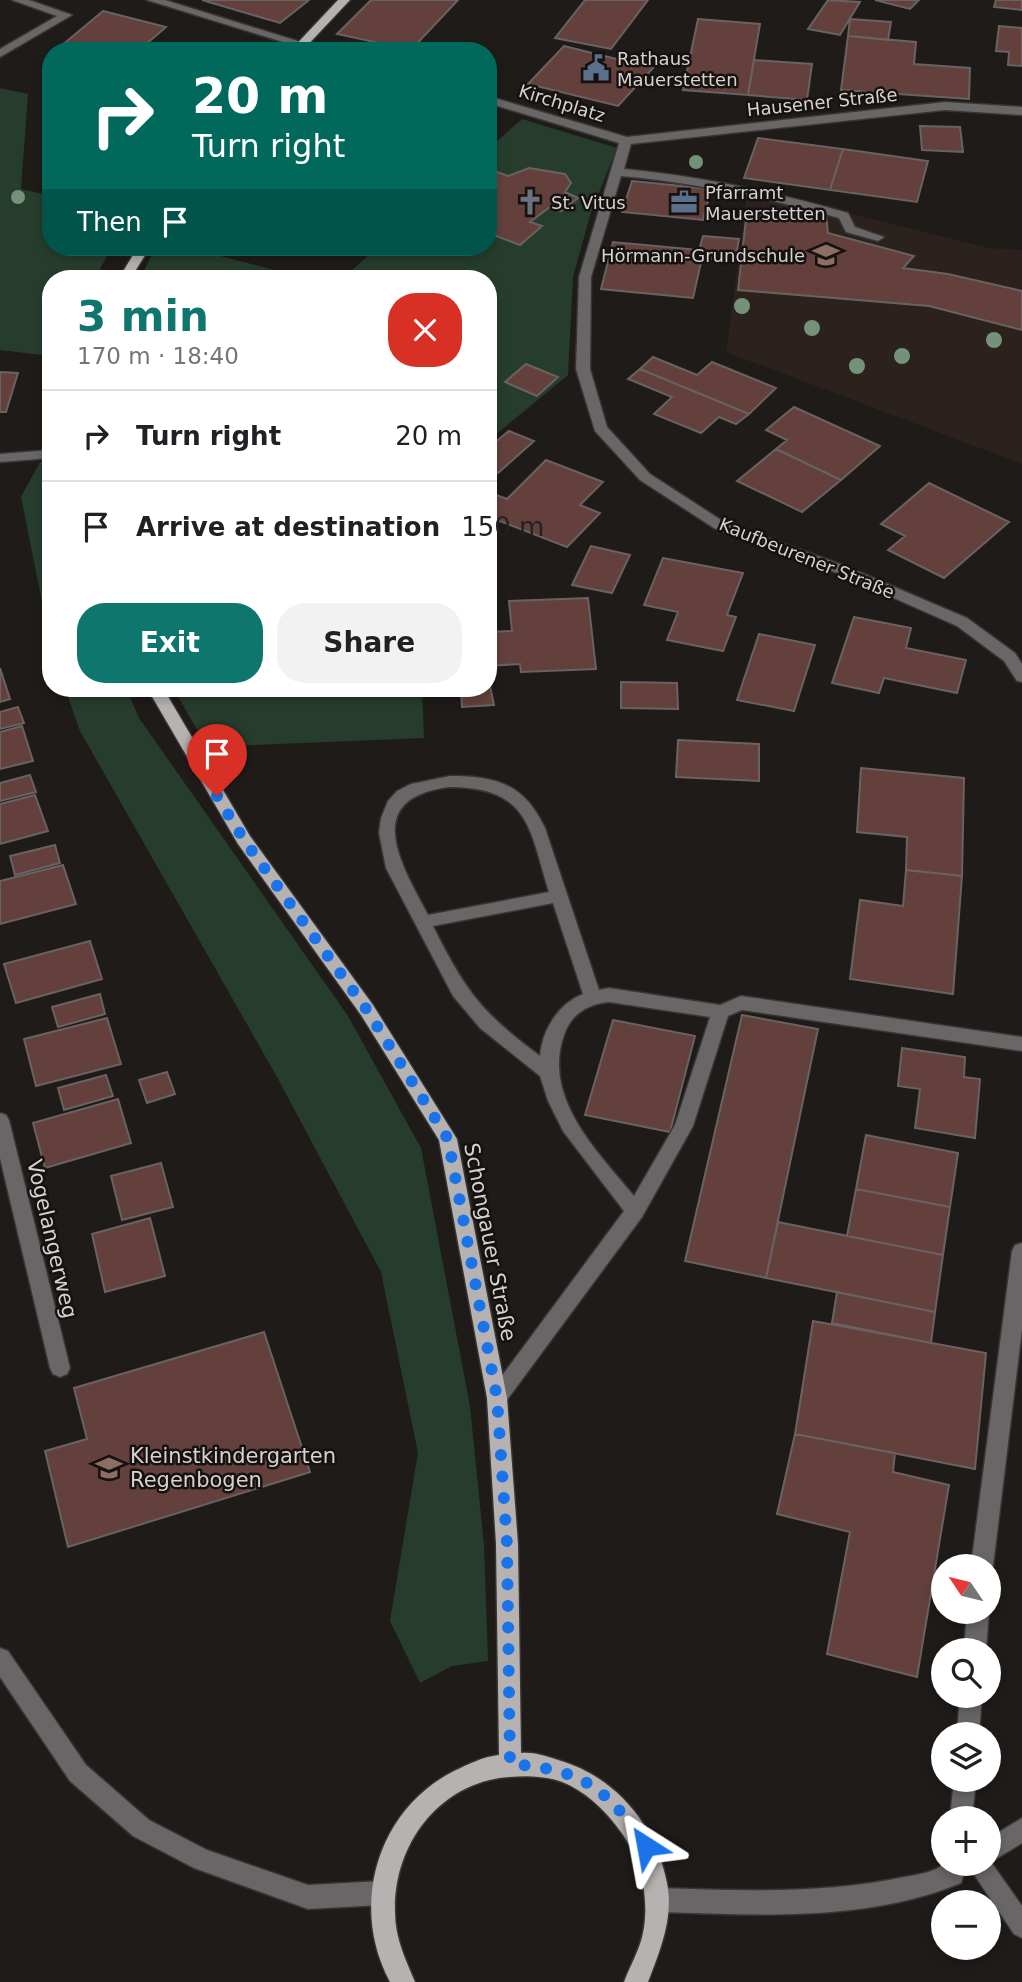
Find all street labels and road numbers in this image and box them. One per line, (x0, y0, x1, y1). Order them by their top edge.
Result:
street label: Kirchplatz (516, 80, 608, 126)
street label: Hausener Straße (746, 84, 898, 120)
street label: Kaufbeurener Straße (716, 513, 898, 603)
street label: Schongauer Straße (459, 1141, 521, 1343)
street label: Vogelangerweg (22, 1157, 82, 1321)

